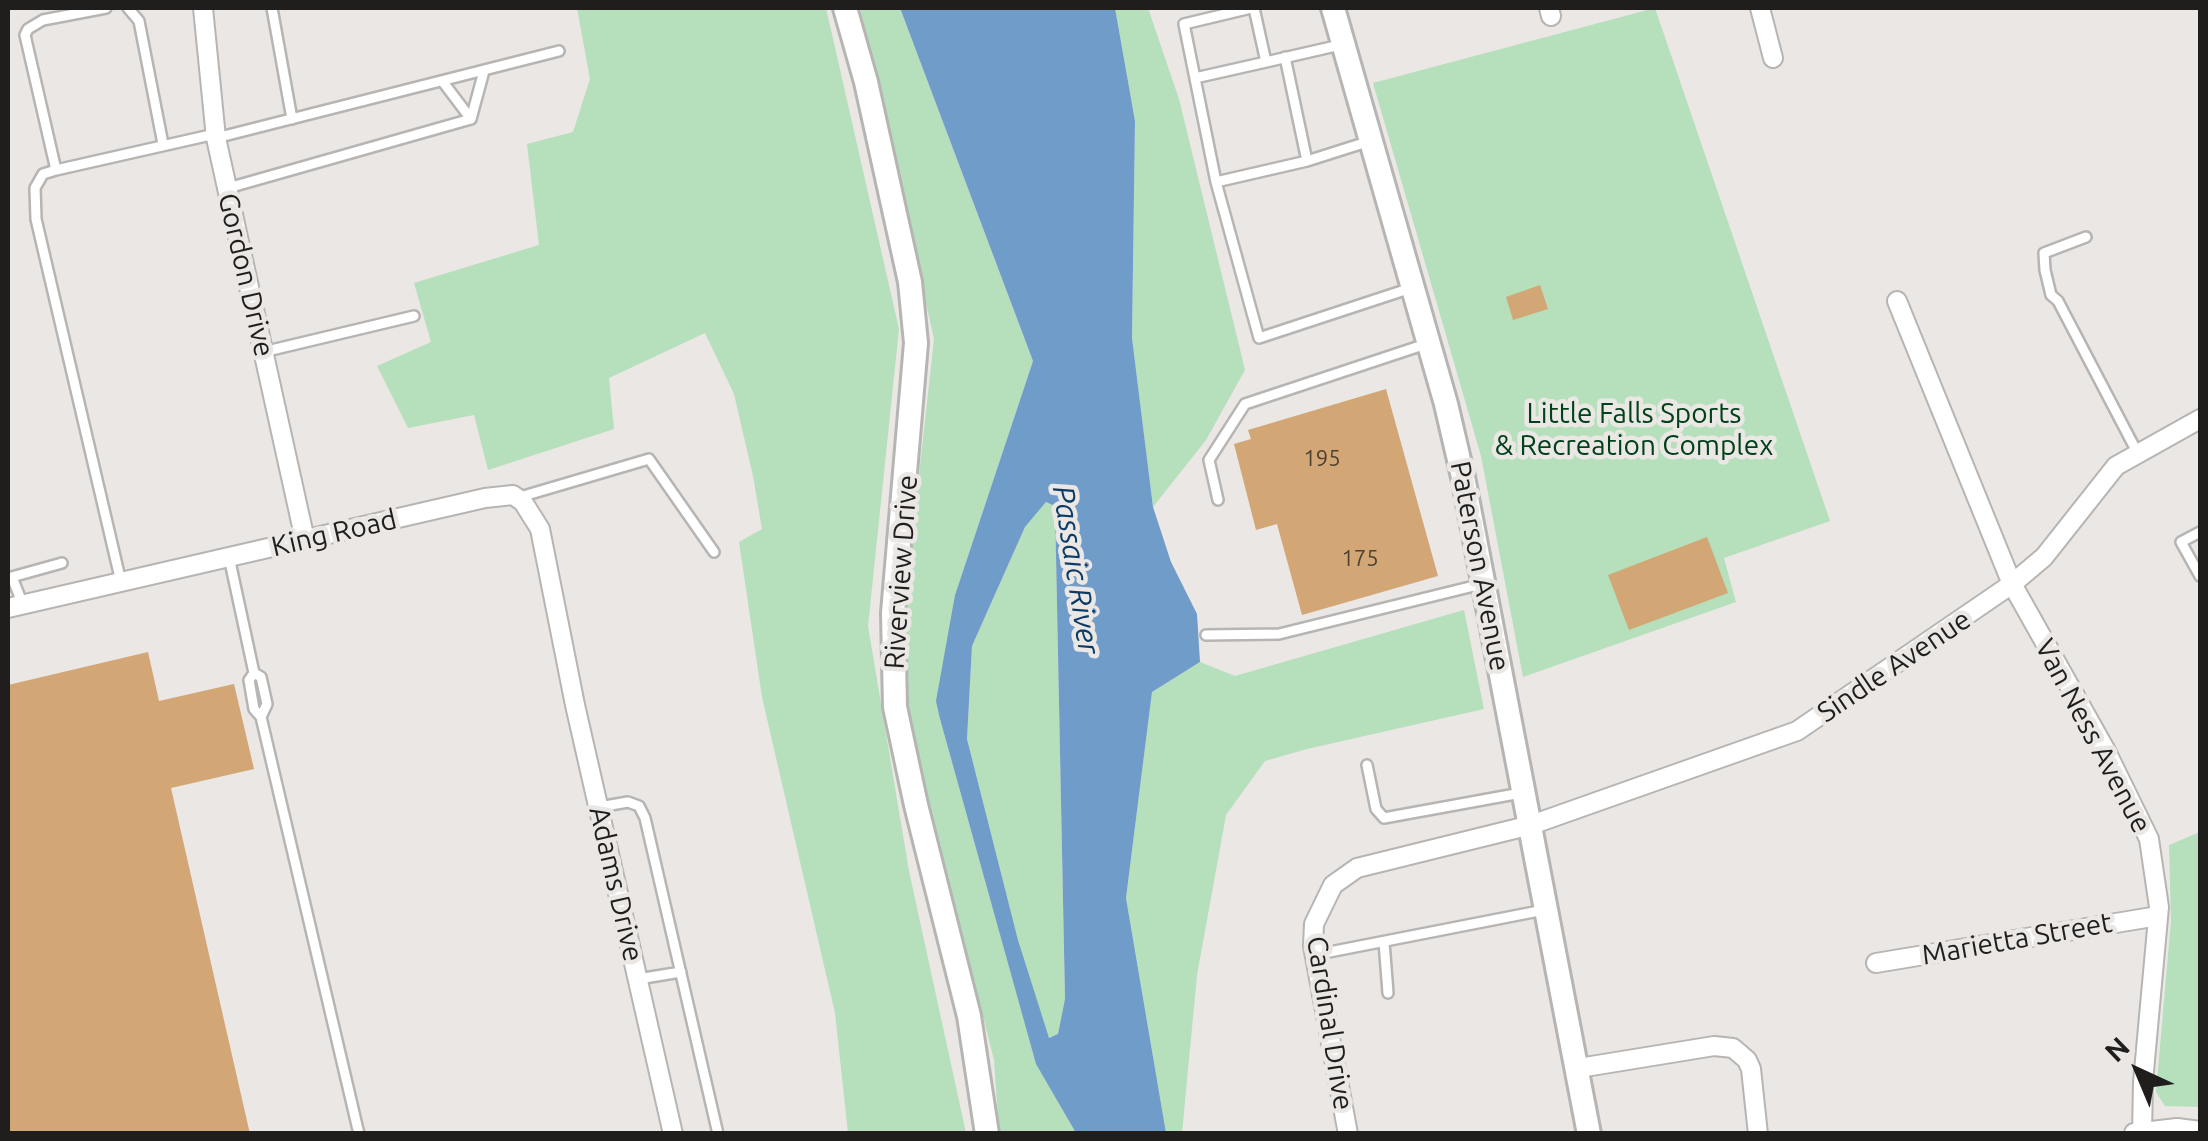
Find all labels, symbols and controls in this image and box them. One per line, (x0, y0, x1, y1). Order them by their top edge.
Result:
street label: Gordon Drive (211, 190, 281, 360)
park label: Little Falls Sports & Recreation Complex (1495, 397, 1773, 463)
house number: 195 (1303, 446, 1341, 472)
street label: Paterson Avenue (1443, 458, 1517, 674)
street label: Riverview Drive (877, 474, 925, 670)
water label: Passaic River (1045, 483, 1107, 657)
street label: King Road (268, 502, 400, 564)
house number: 175 (1341, 546, 1379, 572)
street label: Sindle Avenue (1811, 602, 1977, 730)
street label: Van Ness Avenue (2028, 633, 2158, 839)
street label: Adams Drive (582, 803, 650, 965)
street label: Marietta Street (1919, 906, 2115, 972)
street label: Cardinal Drive (1300, 934, 1360, 1112)
north arrow (2088, 1021, 2188, 1121)
text: N (2099, 1031, 2135, 1067)

